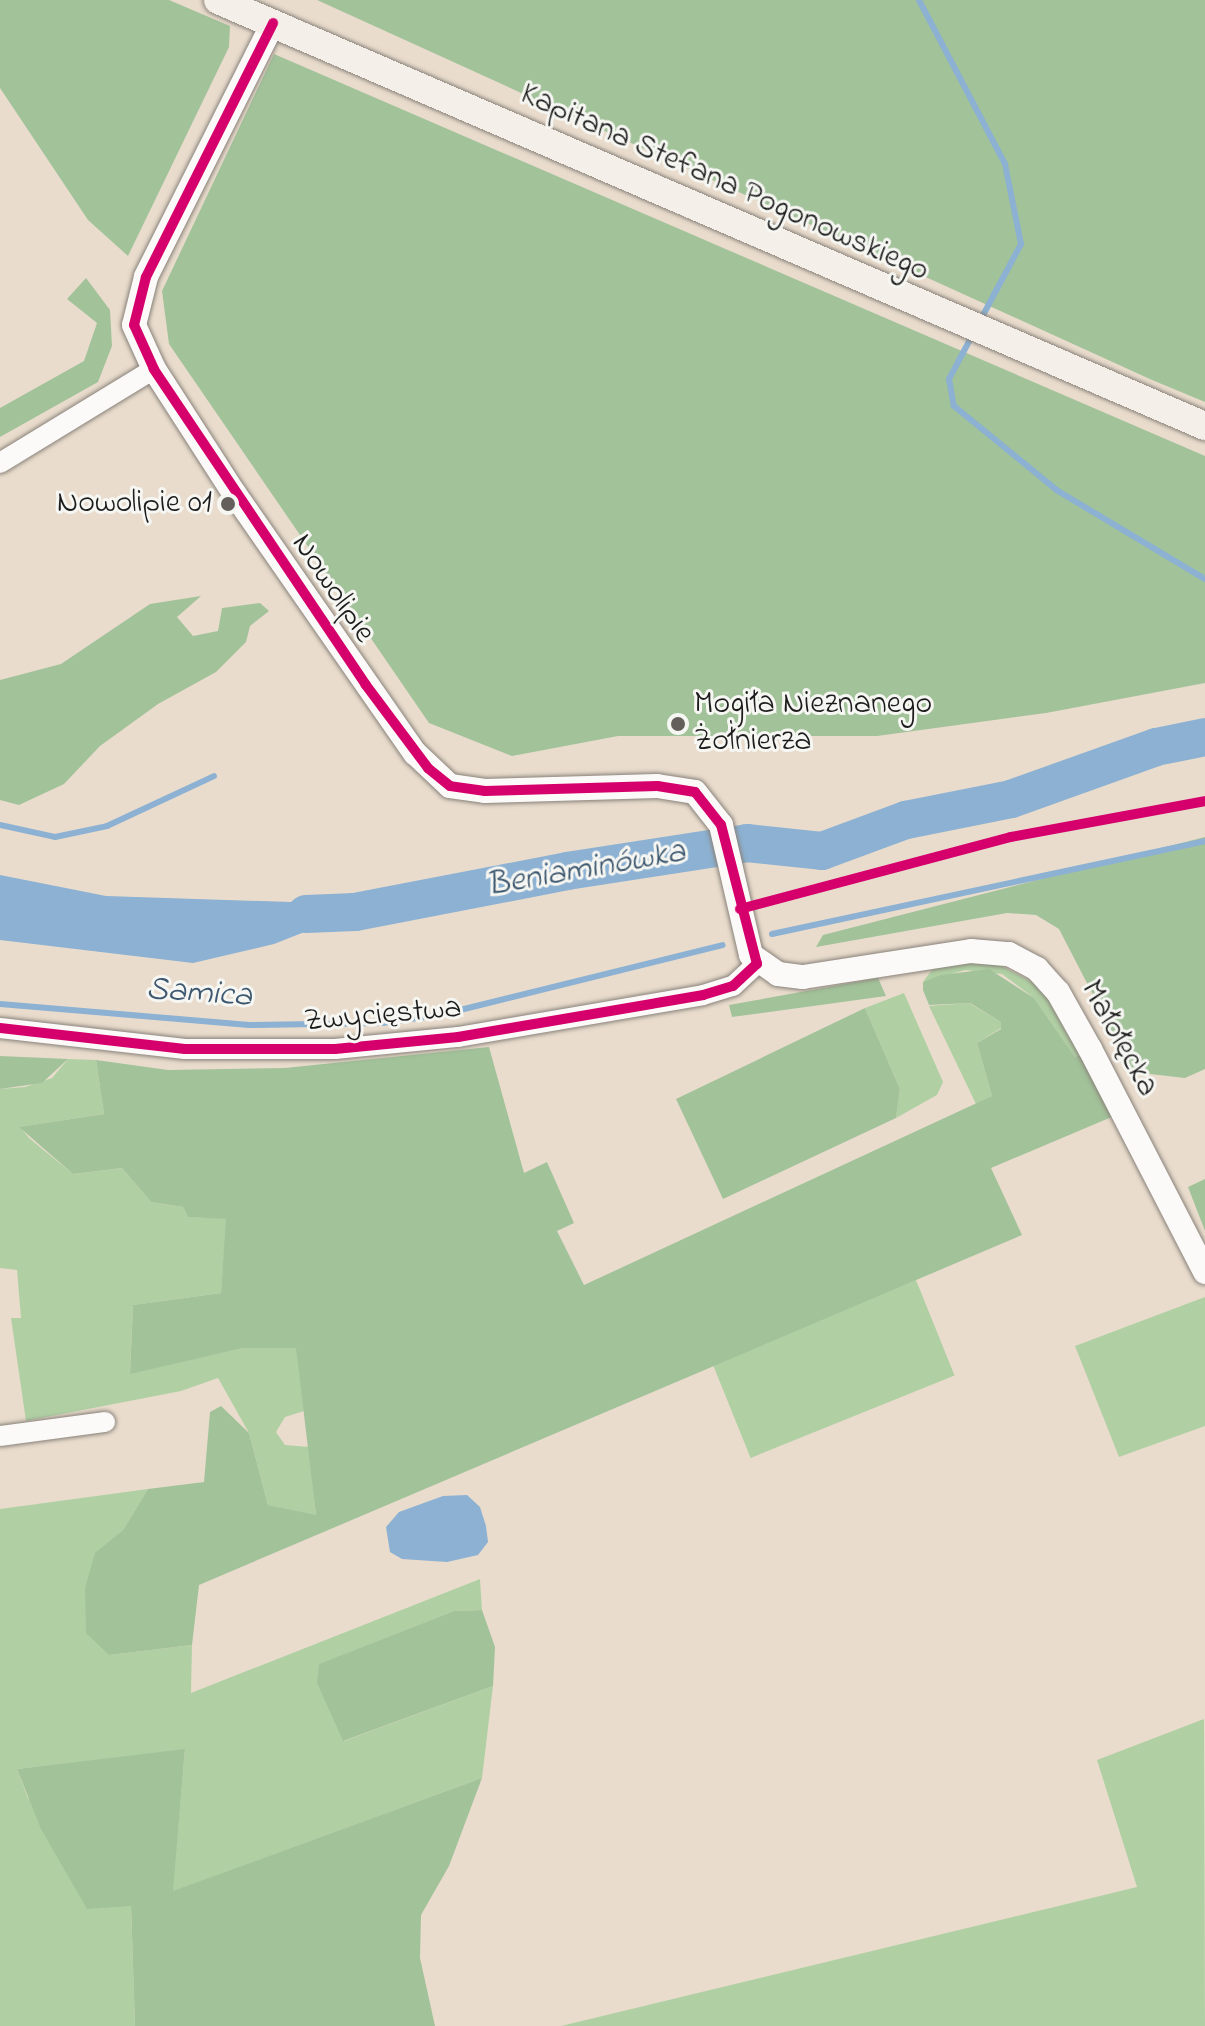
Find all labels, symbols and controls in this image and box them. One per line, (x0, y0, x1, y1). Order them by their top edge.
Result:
street label: Kapitana Stefana Pogonowskiego (514, 76, 934, 292)
place label: Nowolipie 01 (57, 485, 212, 523)
marker: Nowolipie 01 (219, 495, 237, 513)
street label: Nowolipie (282, 527, 382, 651)
place label: Mogiła Nieznanego Żołnierza (694, 687, 932, 762)
marker: Mogiła Nieznanego Żołnierza (669, 715, 687, 733)
water label: Beniaminówka (483, 832, 689, 908)
water label: Samica (145, 970, 253, 1018)
street label: Małołęcka (1070, 974, 1166, 1104)
street label: Zwycięstwa (303, 990, 463, 1042)

